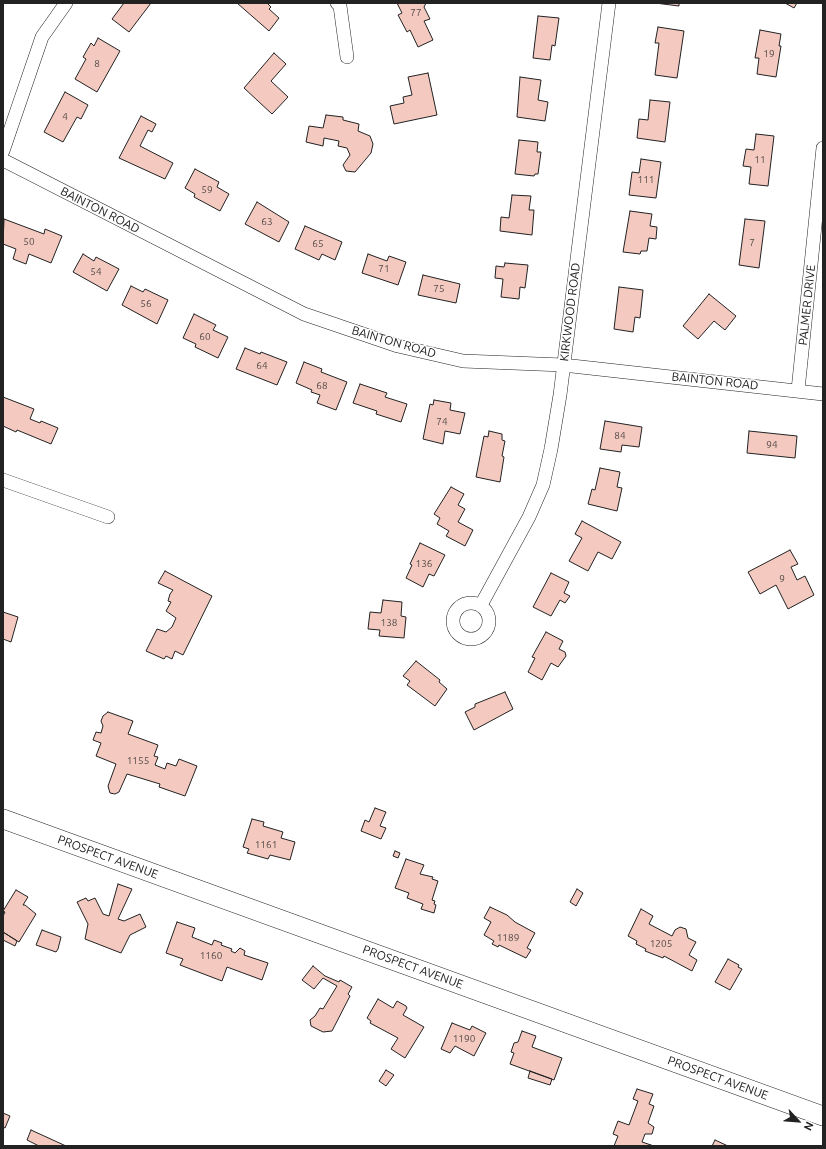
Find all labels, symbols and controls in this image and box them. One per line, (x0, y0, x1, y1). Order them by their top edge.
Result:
house number: 77 (410, 7, 422, 19)
house number: 19 (763, 48, 775, 60)
house number: 8 (94, 58, 100, 70)
house number: 4 (62, 111, 68, 123)
house number: 11 (754, 154, 766, 166)
house number: 111 (638, 174, 654, 186)
street label: BAINTON ROAD (58, 184, 142, 236)
house number: 59 (201, 184, 213, 196)
house number: 63 (261, 216, 273, 228)
house number: 50 (23, 236, 35, 248)
house number: 7 (749, 237, 755, 249)
house number: 65 (312, 238, 324, 250)
street label: KIRKWOOD ROAD (557, 262, 583, 362)
house number: 71 (378, 263, 390, 275)
street label: PALMER DRIVE (796, 264, 818, 346)
house number: 54 (90, 266, 102, 278)
house number: 75 (433, 283, 445, 295)
house number: 56 (140, 298, 152, 310)
street label: BAINTON ROAD (350, 323, 438, 361)
house number: 60 (199, 331, 211, 343)
house number: 64 (256, 360, 268, 372)
street label: BAINTON ROAD (671, 369, 759, 393)
house number: 68 (316, 380, 328, 392)
house number: 74 (436, 416, 448, 428)
house number: 84 (614, 430, 626, 442)
house number: 94 (766, 439, 778, 451)
house number: 136 (416, 558, 432, 570)
house number: 9 (779, 573, 785, 585)
house number: 138 (381, 617, 397, 629)
house number: 1155 (127, 755, 149, 767)
street label: PROSPECT AVENUE (56, 832, 160, 882)
house number: 1161 (255, 839, 277, 851)
house number: 1189 (497, 932, 519, 944)
house number: 1205 (650, 938, 672, 950)
street label: PROSPECT AVENUE (361, 942, 465, 992)
house number: 1160 (200, 950, 222, 962)
house number: 1190 (453, 1033, 475, 1045)
street label: PROSPECT AVENUE (666, 1053, 770, 1103)
north arrow (778, 1101, 818, 1141)
text: N (802, 1120, 816, 1133)

